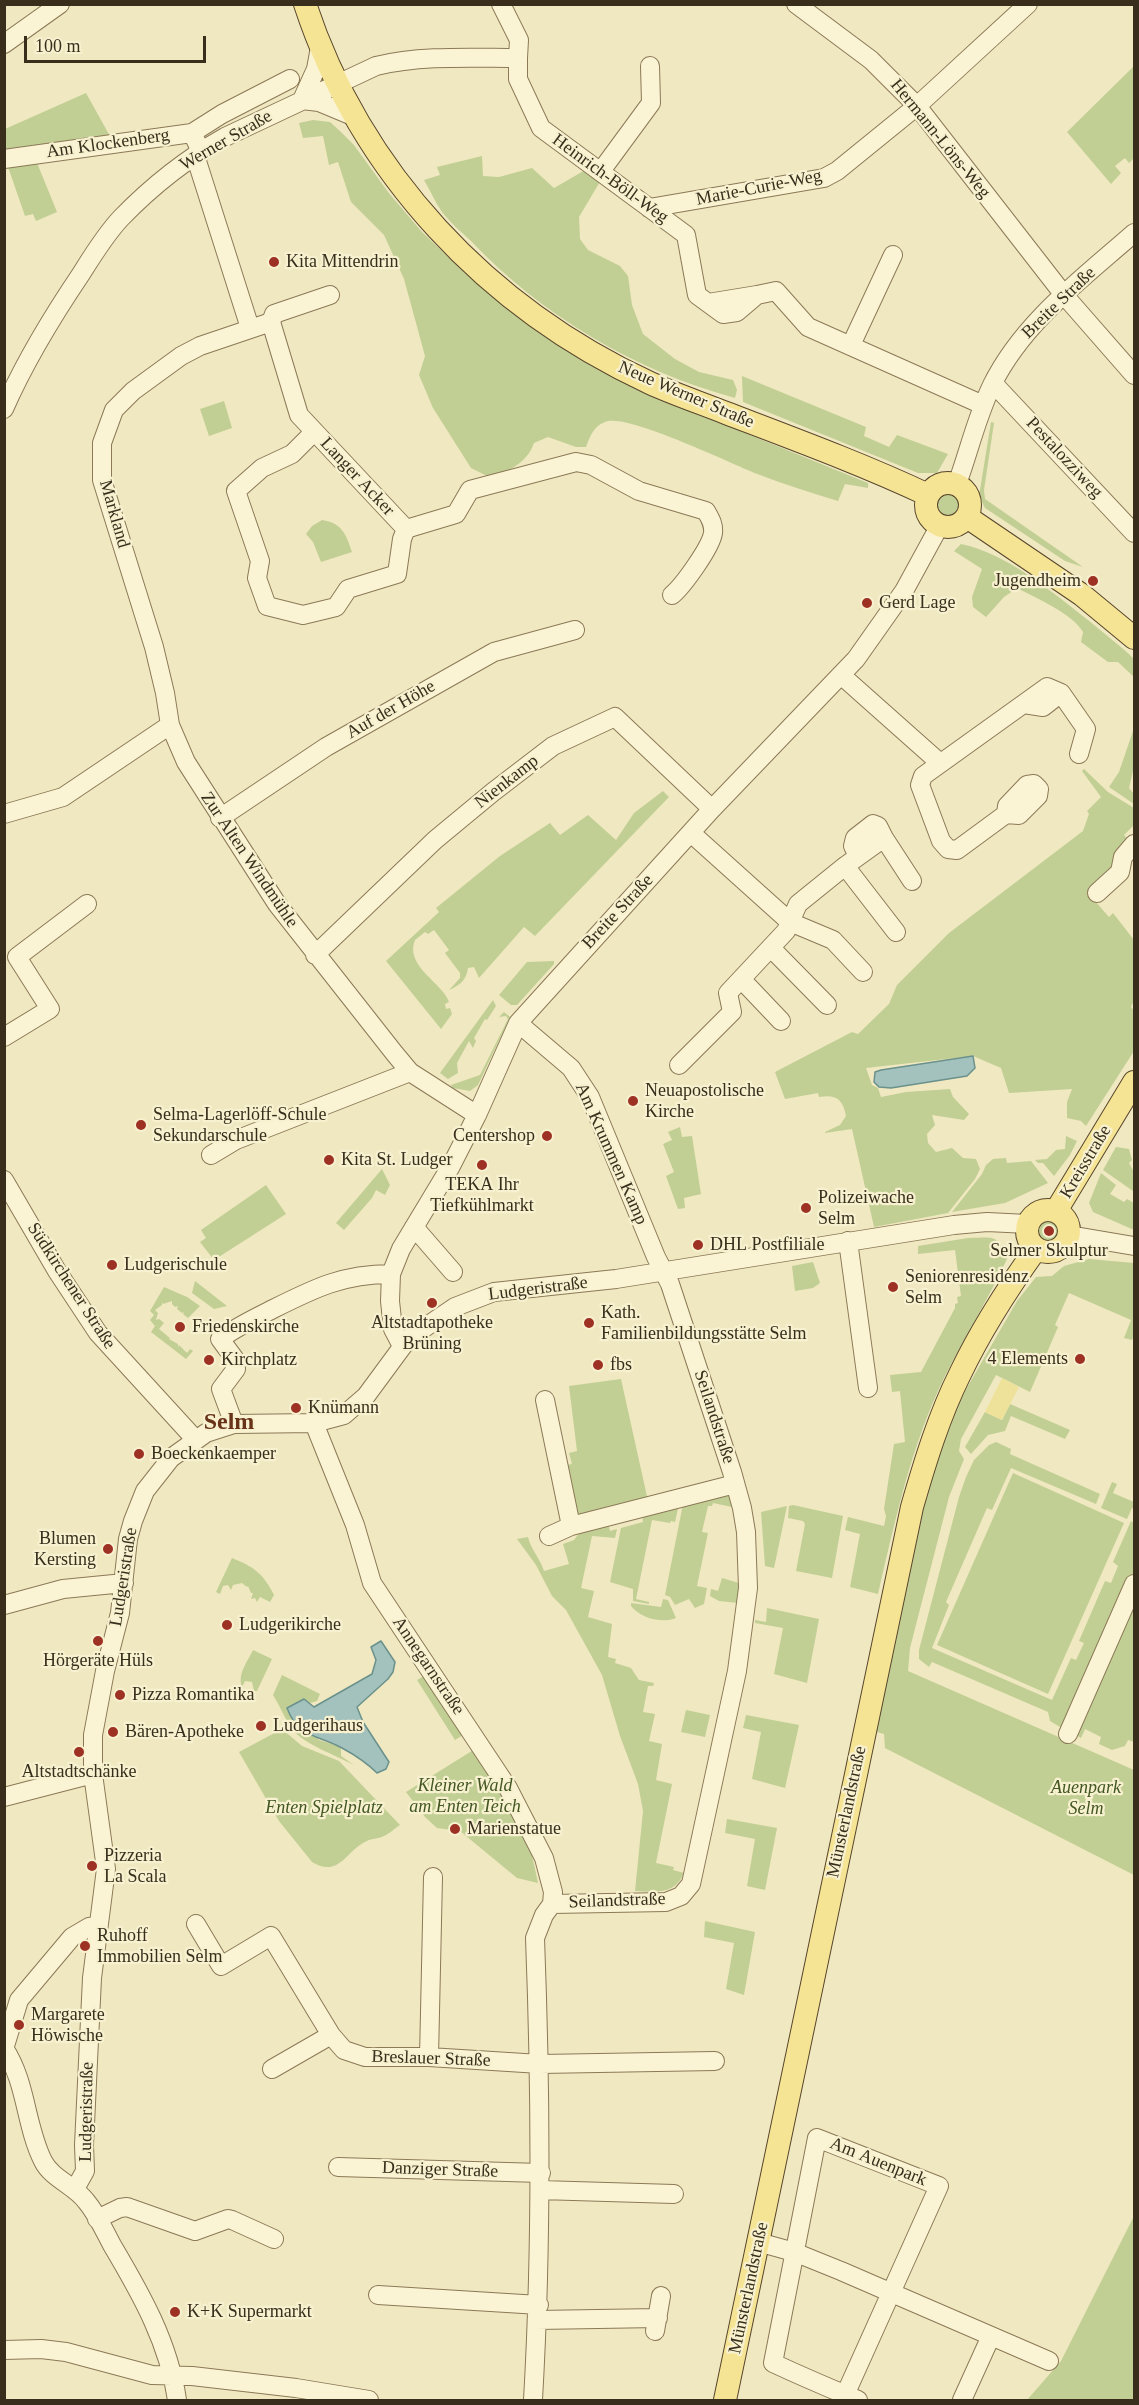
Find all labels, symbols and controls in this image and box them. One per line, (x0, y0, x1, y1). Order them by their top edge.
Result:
scale bar (27, 24, 208, 62)
text: 100 m (35, 36, 81, 56)
street label: Hermann-Löns-Weg (885, 75, 995, 203)
street label: Werner Straße (176, 106, 276, 176)
street label: Am Klockenberg (45, 125, 171, 163)
street label: Heinrich-Böll-Weg (548, 130, 672, 228)
street label: Marie-Curie-Weg (694, 165, 824, 211)
place label: Kita Mittendrin (286, 251, 398, 273)
marker: Kita Mittendrin (267, 255, 281, 269)
street label: Breite Straße (1018, 262, 1100, 344)
street label: Neue Werner Straße (615, 357, 757, 433)
street label: Pestalozziweg (1021, 413, 1107, 503)
street label: Langer Acker (315, 433, 399, 521)
street label: Markland (94, 477, 134, 551)
place label: Jugendheim (994, 570, 1081, 592)
marker: Jugendheim (1086, 574, 1100, 588)
place label: Gerd Lage (879, 592, 955, 614)
marker: Gerd Lage (860, 596, 874, 610)
street label: Auf der Höhe (343, 676, 439, 744)
street label: Nienkamp (471, 750, 543, 814)
street label: Zur Alten Windmühle (196, 788, 302, 932)
street label: Breite Straße (578, 870, 658, 954)
street label: Am Krummen Kamp (570, 1080, 652, 1228)
place label: Neuapostolische Kirche (645, 1080, 764, 1122)
marker: Neuapostolische Kirche (626, 1094, 640, 1108)
place label: Selma-Lagerlöff-Schule Sekundarschule (153, 1104, 327, 1146)
marker: Selma-Lagerlöff-Schule Sekundarschule (134, 1118, 148, 1132)
street label: Kreisstraße (1056, 1121, 1116, 1203)
place label: Centershop (453, 1125, 535, 1147)
marker: Centershop (540, 1129, 554, 1143)
place label: Kita St. Ludger (341, 1149, 452, 1171)
marker: Kita St. Ludger (322, 1153, 336, 1167)
marker: TEKA Ihr Tiefkühlmarkt (475, 1158, 489, 1172)
place label: TEKA Ihr Tiefkühlmarkt (430, 1174, 534, 1216)
place label: Polizeiwache Selm (818, 1187, 914, 1230)
marker: Polizeiwache Selm (799, 1201, 813, 1215)
street label: Südkirchener Straße (22, 1219, 120, 1353)
marker: Selmer Skulptur (1042, 1224, 1056, 1238)
place label: DHL Postfiliale (710, 1234, 824, 1256)
marker: DHL Postfiliale (691, 1238, 705, 1252)
place label: Selmer Skulptur (990, 1240, 1108, 1262)
place label: Ludgerischule (124, 1254, 227, 1276)
marker: Ludgerischule (105, 1258, 119, 1272)
place label: Seniorenresidenz Selm (905, 1266, 1029, 1308)
street label: Ludgeristraße (487, 1272, 589, 1306)
marker: Seniorenresidenz Selm (886, 1280, 900, 1294)
marker: Altstadtapotheke Brüning (425, 1296, 439, 1310)
place label: Kath. Familienbildungsstätte Selm (601, 1302, 806, 1344)
place label: Altstadtapotheke Brüning (371, 1312, 493, 1354)
place label: Friedenskirche (192, 1316, 299, 1338)
marker: Kath. Familienbildungsstätte Selm (582, 1316, 596, 1330)
marker: Friedenskirche (173, 1320, 187, 1334)
place label: 4 Elements (988, 1348, 1068, 1370)
place label: Kirchplatz (221, 1349, 297, 1371)
marker: 4 Elements (1073, 1352, 1087, 1366)
marker: Kirchplatz (202, 1353, 216, 1367)
place label: fbs (610, 1354, 632, 1376)
marker: fbs (591, 1358, 605, 1372)
street label: Seilandstraße (689, 1368, 739, 1466)
place label: Knümann (308, 1397, 379, 1419)
marker: Knümann (289, 1401, 303, 1415)
district label: Selm (204, 1409, 254, 1437)
place label: Boeckenkaemper (151, 1443, 276, 1465)
marker: Boeckenkaemper (132, 1447, 146, 1461)
street label: Ludgeristraße (106, 1526, 142, 1628)
place label: Blumen Kersting (34, 1528, 96, 1570)
marker: Blumen Kersting (101, 1542, 115, 1556)
street label: Annegarnstraße (387, 1613, 469, 1719)
place label: Ludgerikirche (239, 1614, 341, 1636)
marker: Ludgerikirche (220, 1618, 234, 1632)
marker: Hörgeräte Hüls (91, 1634, 105, 1648)
place label: Hörgeräte Hüls (43, 1650, 153, 1672)
place label: Pizza Romantika (132, 1684, 254, 1706)
marker: Pizza Romantika (113, 1688, 127, 1702)
place label: Ludgerihaus (273, 1715, 363, 1737)
marker: Ludgerihaus (254, 1719, 268, 1733)
place label: Bären-Apotheke (125, 1721, 244, 1743)
marker: Bären-Apotheke (106, 1725, 120, 1739)
street label: Münsterlandstraße (823, 1744, 871, 1880)
marker: Altstadtschänke (72, 1745, 86, 1759)
place label: Altstadtschänke (22, 1761, 136, 1783)
park label: Kleiner Wald am Enten Teich (409, 1775, 521, 1818)
park label: Auenpark Selm (1051, 1777, 1121, 1820)
park label: Enten Spielplatz (265, 1797, 383, 1819)
place label: Marienstatue (467, 1818, 561, 1840)
marker: Marienstatue (448, 1822, 462, 1836)
place label: Pizzeria La Scala (104, 1845, 166, 1888)
marker: Pizzeria La Scala (85, 1859, 99, 1873)
street label: Seilandstraße (568, 1889, 666, 1913)
place label: Ruhoff Immobilien Selm (97, 1925, 222, 1968)
marker: Ruhoff Immobilien Selm (78, 1939, 92, 1953)
place label: Margarete Höwische (31, 2004, 105, 2046)
marker: Margarete Höwische (12, 2018, 26, 2032)
street label: Breslauer Straße (371, 2046, 491, 2072)
street label: Ludgeristraße (75, 2062, 99, 2162)
street label: Am Auenpark (826, 2133, 930, 2191)
street label: Danziger Straße (381, 2157, 499, 2183)
street label: Münsterlandstraße (725, 2220, 773, 2356)
place label: K+K Supermarkt (187, 2301, 312, 2323)
marker: K+K Supermarkt (168, 2305, 182, 2319)

